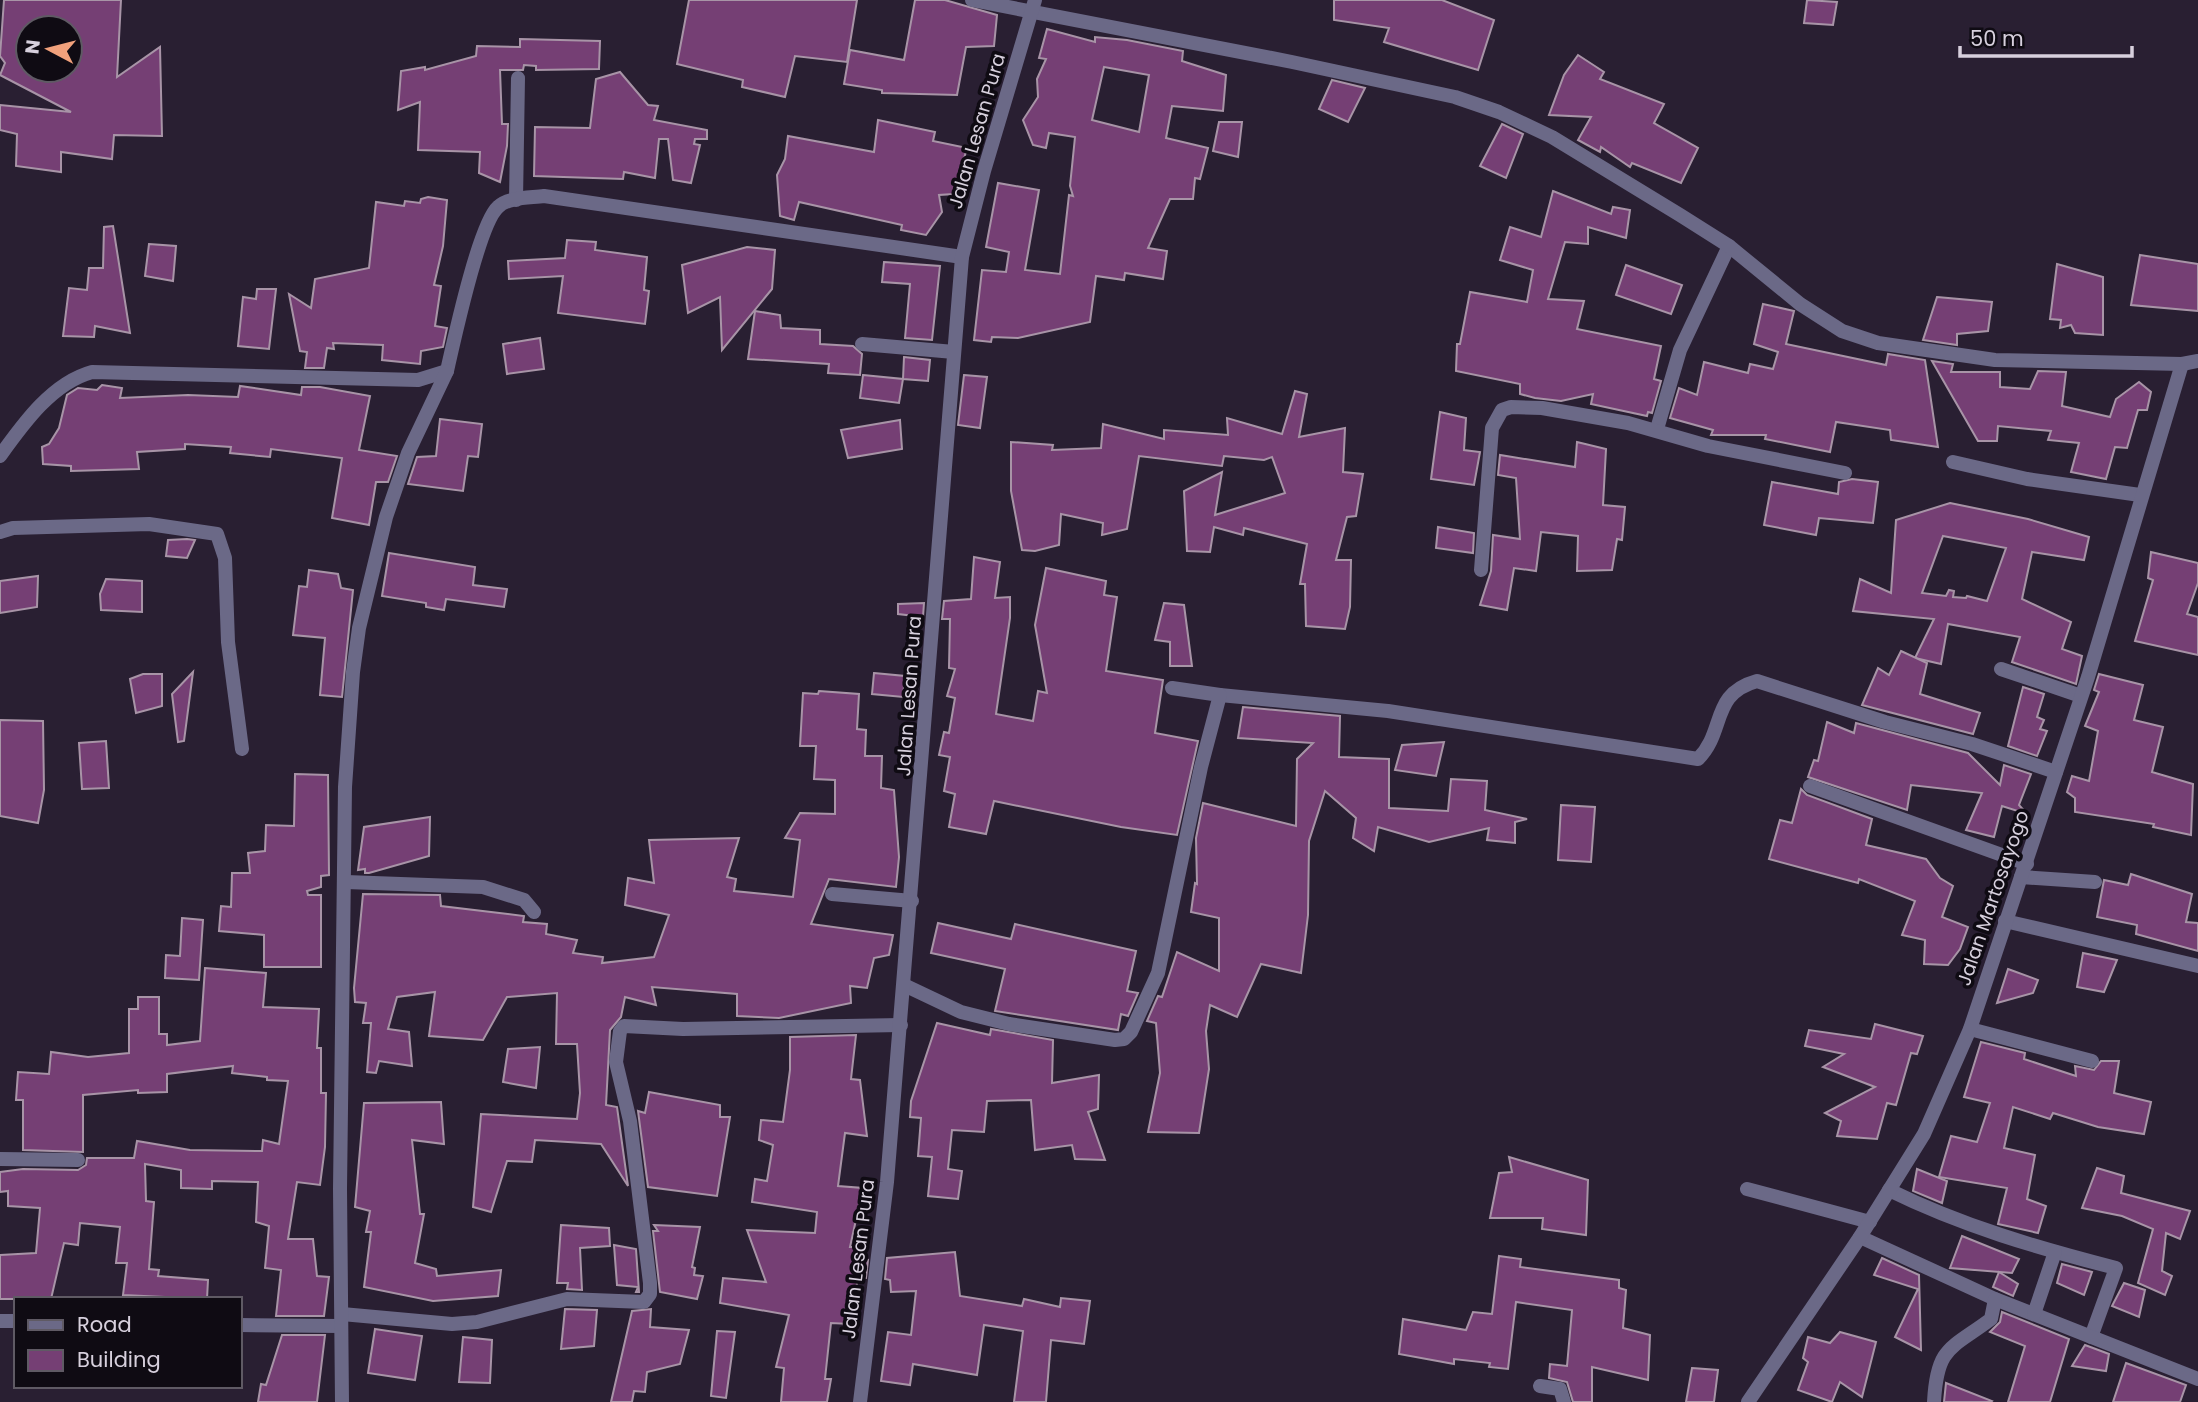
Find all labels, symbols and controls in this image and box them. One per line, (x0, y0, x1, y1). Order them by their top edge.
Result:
north arrow (14, 14, 84, 84)
scale bar (1960, 14, 2132, 58)
text: 50 m (1970, 24, 2024, 53)
text: N (18, 38, 47, 56)
street label: Jalan Lesan Pura (942, 50, 1012, 212)
street label: Jalan Lesan Pura (890, 615, 928, 777)
street label: Jalan Martosayogo (1950, 807, 2036, 989)
street label: Jalan Lesan Pura (835, 1178, 881, 1340)
legend (14, 1297, 242, 1388)
text: Road (77, 1310, 132, 1339)
text: Building (77, 1345, 161, 1374)

